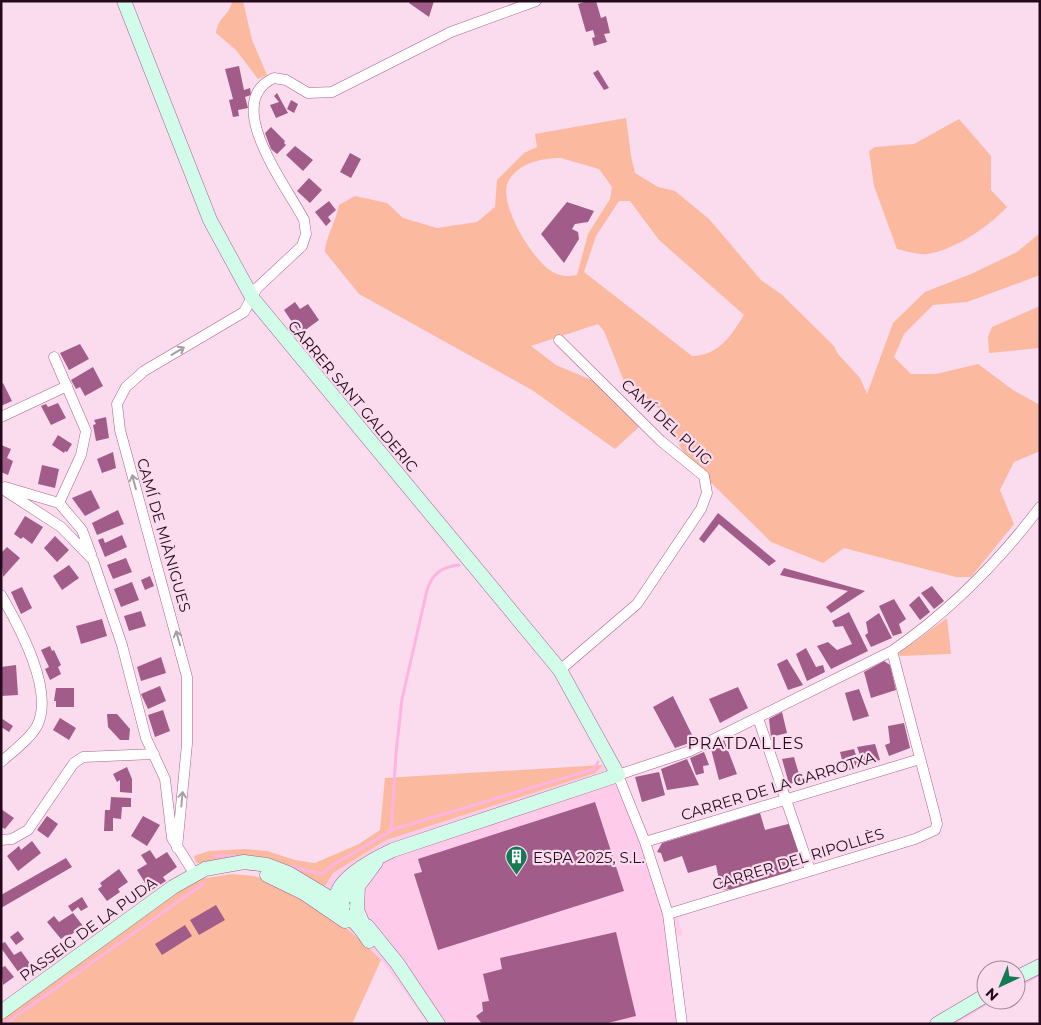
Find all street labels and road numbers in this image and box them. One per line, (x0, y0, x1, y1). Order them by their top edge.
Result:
street label: CARRER SANT GALDERIC (284, 316, 422, 476)
street label: CAMÍ DEL PUIG (617, 375, 717, 469)
street label: CAMÍ DE MIÀNIGUES (133, 456, 195, 614)
street label: CARRER DE LA GARROTXA (679, 747, 878, 825)
street label: CARRER DEL RIPOLLÈS (710, 824, 886, 894)
street label: PASSEIG DE LA PUDA (16, 873, 160, 985)

